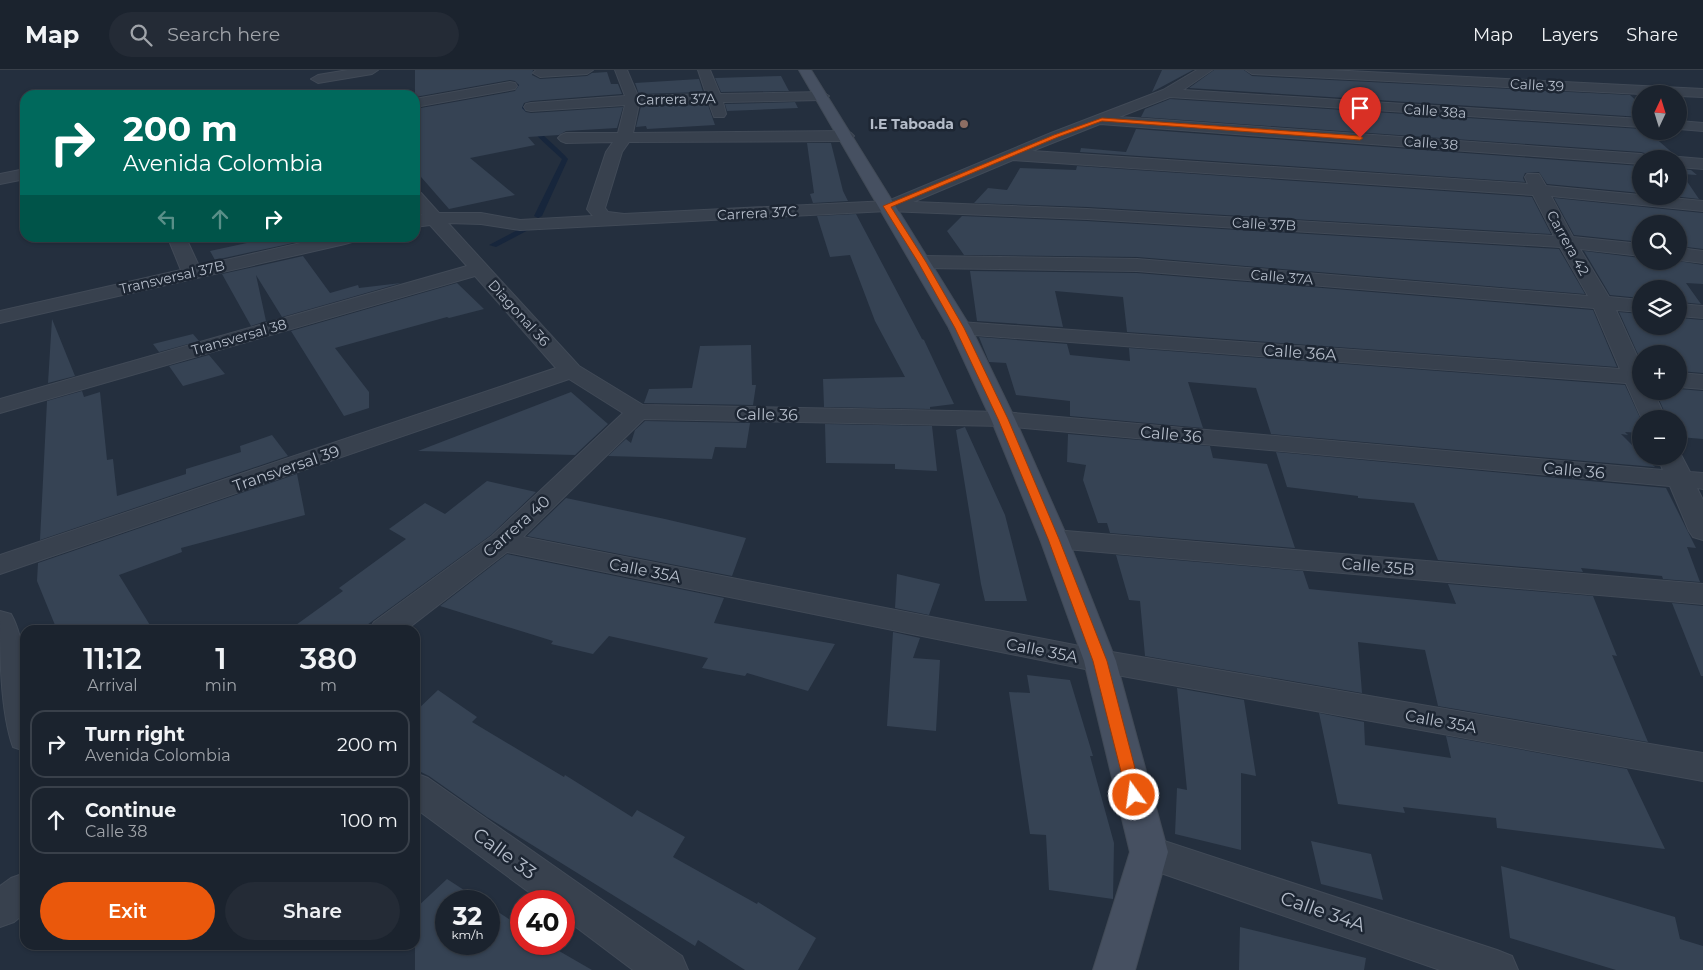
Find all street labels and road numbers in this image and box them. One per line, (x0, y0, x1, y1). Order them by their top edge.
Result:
street label: Calle 39 (1509, 75, 1565, 95)
street label: Carrera 37A (636, 89, 717, 109)
street label: Calle 38a (1403, 100, 1467, 122)
street label: Calle 38 (1403, 132, 1459, 154)
street label: Carrera 37C (717, 202, 798, 224)
street label: Carrera 42 (1543, 207, 1593, 279)
street label: Calle 37B (1231, 213, 1297, 235)
street label: Transversal 37B (117, 256, 227, 298)
street label: Calle 37A (1250, 265, 1315, 289)
street label: Diagonal 36 (484, 276, 554, 350)
street label: Transversal 38 (189, 315, 289, 359)
street label: Calle 36A (1263, 340, 1338, 365)
street label: Calle 36 (736, 404, 798, 425)
street label: Calle 36 (1139, 422, 1203, 447)
street label: Transversal 39 (230, 441, 342, 496)
street label: Calle 36 (1542, 458, 1606, 483)
street label: Carrera 40 (479, 491, 554, 561)
street label: Calle 35A (607, 554, 683, 587)
street label: Calle 35B (1341, 554, 1415, 579)
street label: Calle 35A (1004, 634, 1080, 667)
street label: Calle 35A (1404, 706, 1479, 737)
street label: Calle 33 (469, 823, 541, 884)
street label: Calle 34A (1277, 886, 1369, 937)

